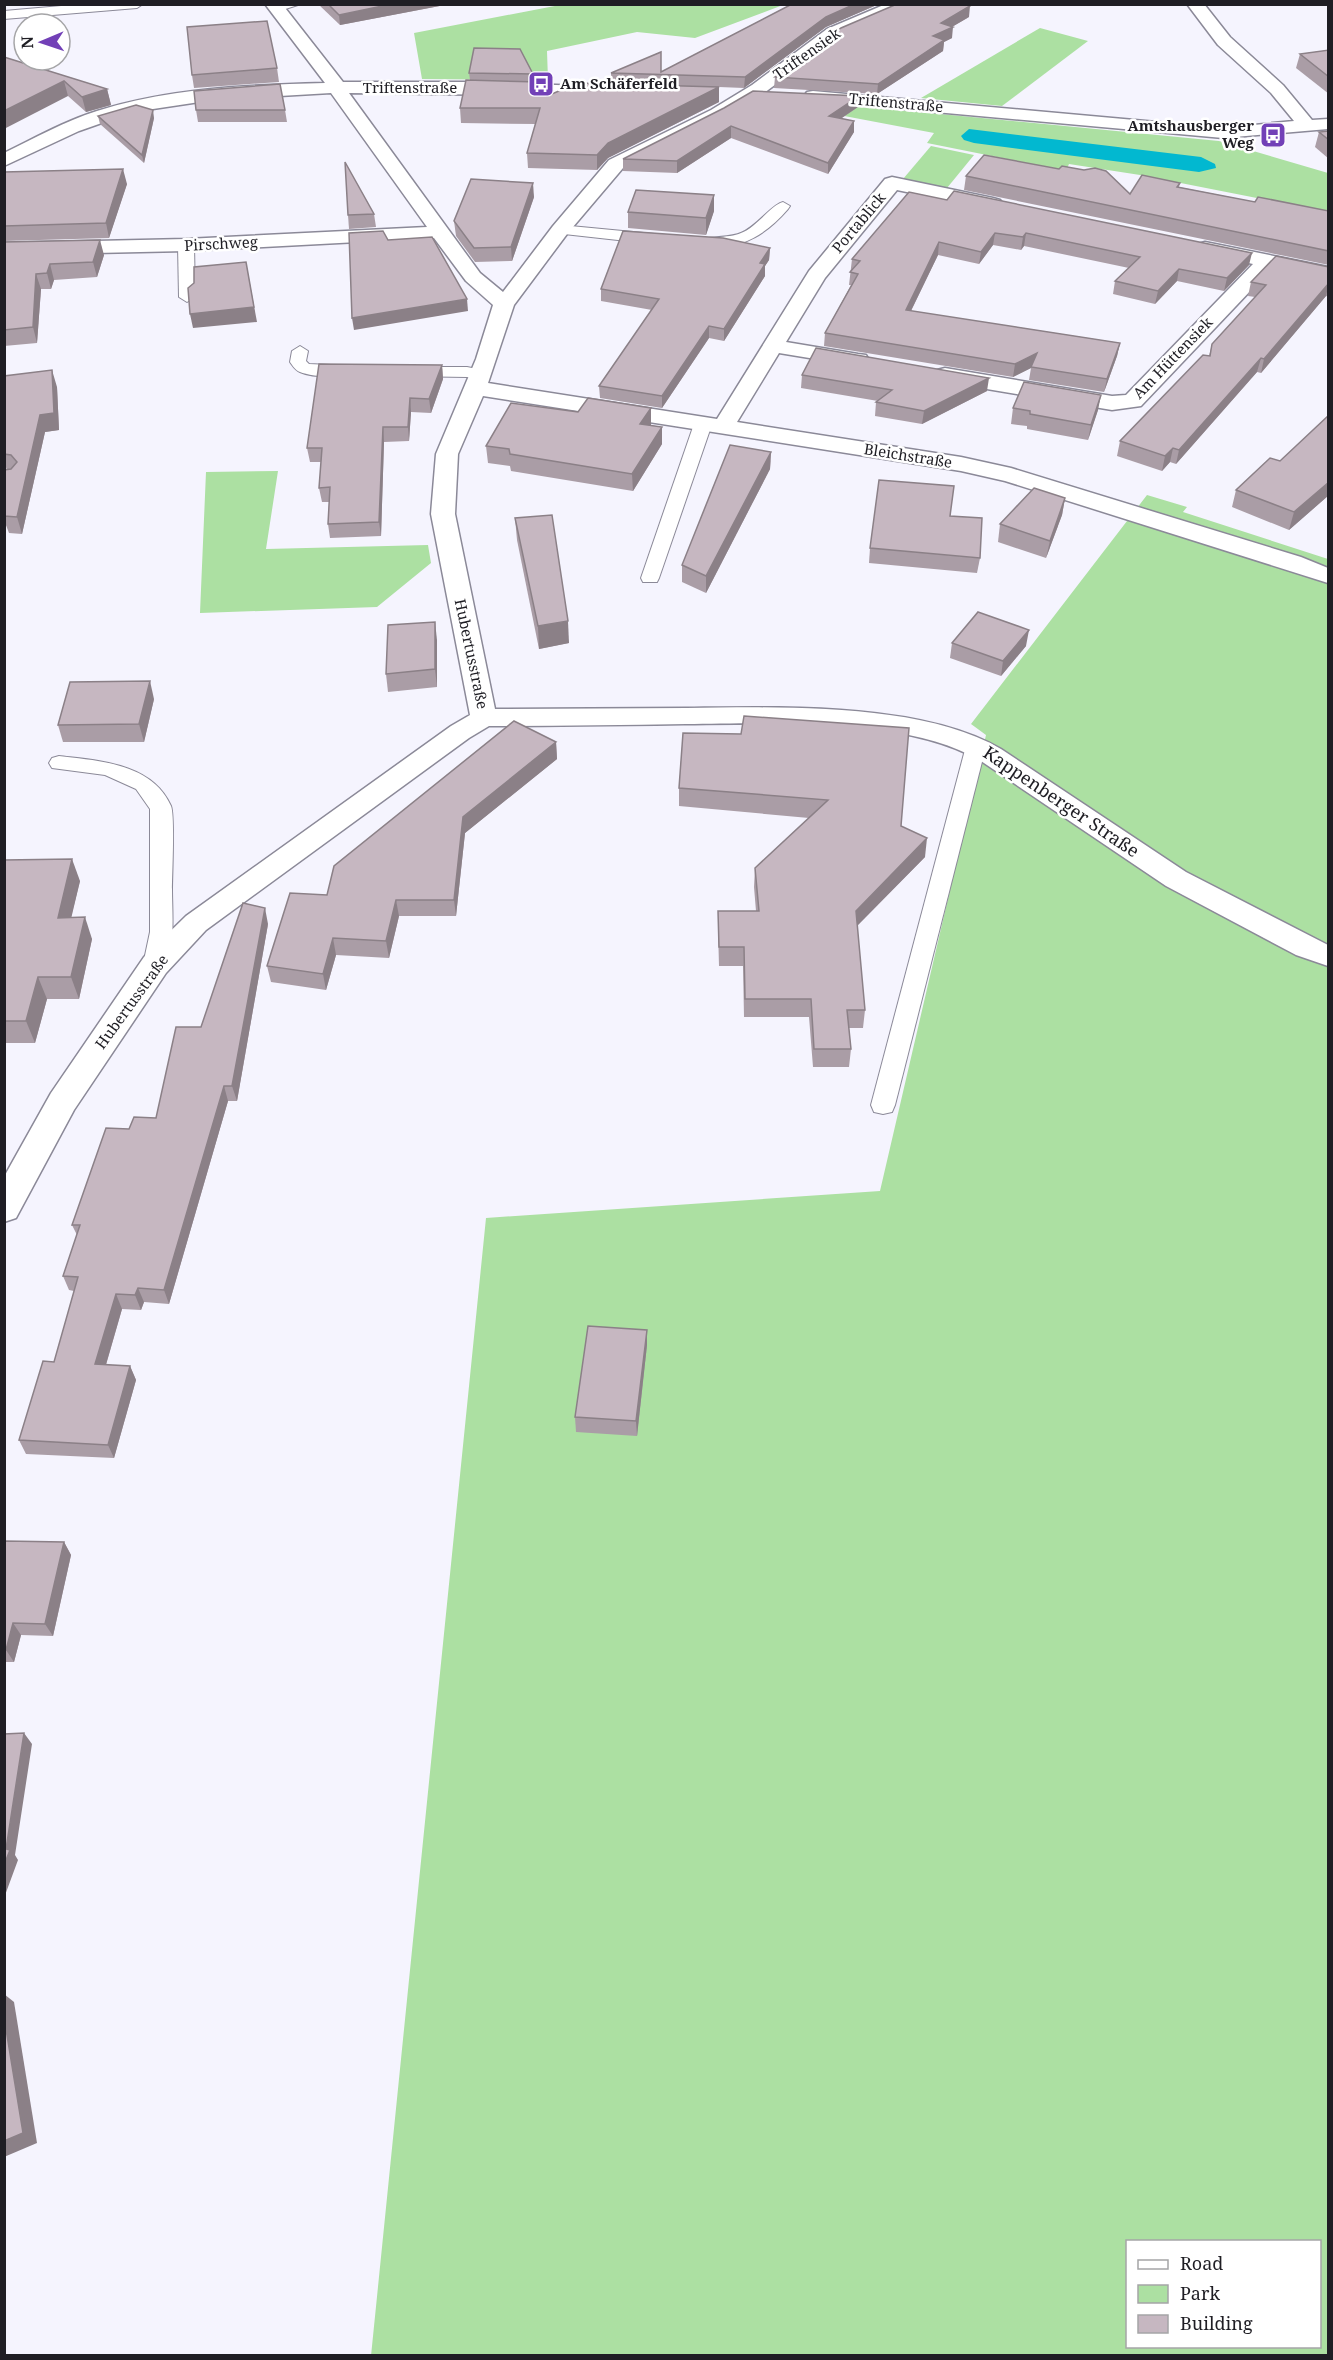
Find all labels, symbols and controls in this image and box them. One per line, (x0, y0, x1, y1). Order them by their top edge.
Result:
north arrow (12, 12, 72, 72)
street label: Triftensiek (769, 23, 844, 84)
text: N (16, 35, 38, 49)
bus stop icon: Am Schäferfeld (526, 69, 556, 99)
place label: Am Schäferfeld (560, 73, 678, 93)
street label: Triftenstraße (363, 77, 457, 97)
street label: Triftenstraße (848, 88, 944, 116)
place label: Amtshausberger Weg (1127, 115, 1255, 152)
bus stop icon: Amtshausberger Weg (1258, 120, 1288, 150)
street label: Portablick (827, 188, 890, 257)
street label: Pirschweg (184, 231, 258, 255)
street label: Am Hüttensiek (1128, 312, 1217, 403)
street label: Bleichstraße (863, 438, 954, 472)
street label: Hubertusstraße (451, 597, 493, 711)
street label: Kappenberger Straße (979, 740, 1144, 862)
street label: Hubertusstraße (90, 950, 172, 1053)
legend (1126, 2240, 1321, 2348)
text: Road (1180, 2251, 1223, 2275)
text: Park (1180, 2281, 1220, 2305)
text: Building (1180, 2311, 1253, 2335)

